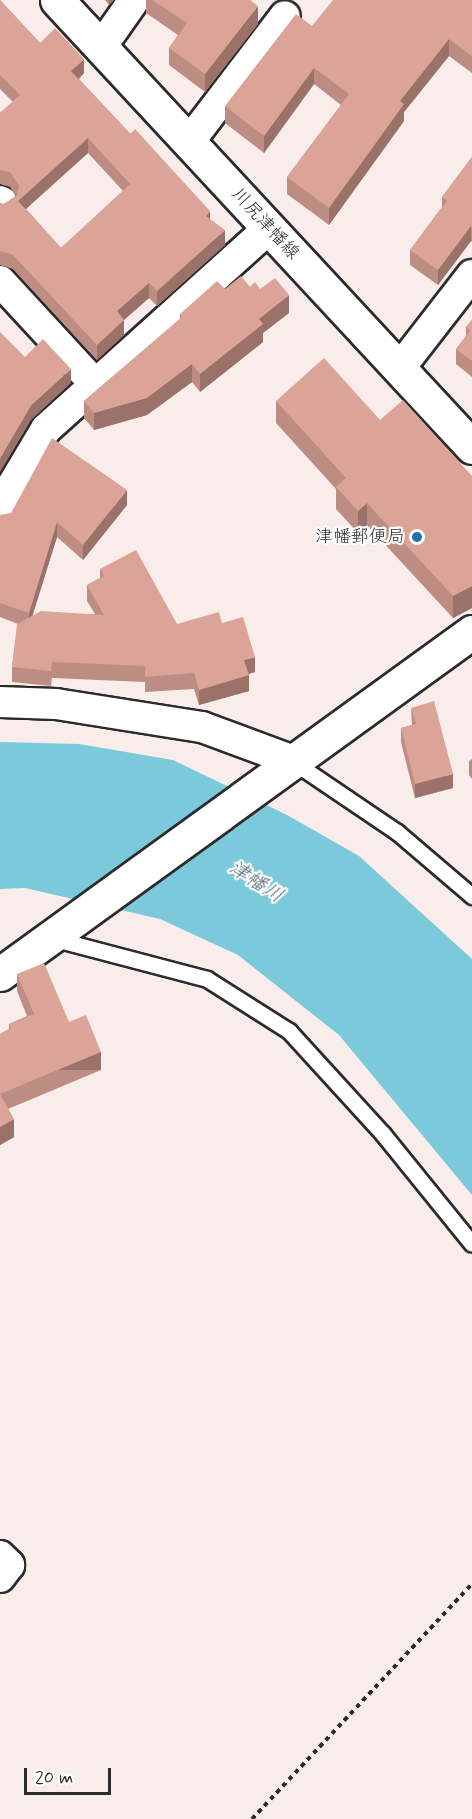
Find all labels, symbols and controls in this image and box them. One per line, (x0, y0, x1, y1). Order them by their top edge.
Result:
street label: 川尻津幡線 (226, 184, 304, 264)
place label: 津幡郵便局 (315, 526, 405, 548)
marker: 津幡郵便局 (410, 530, 424, 544)
water label: 津幡川 (224, 856, 288, 908)
scale bar (27, 1756, 114, 1794)
text: 20 m (35, 1766, 73, 1790)

